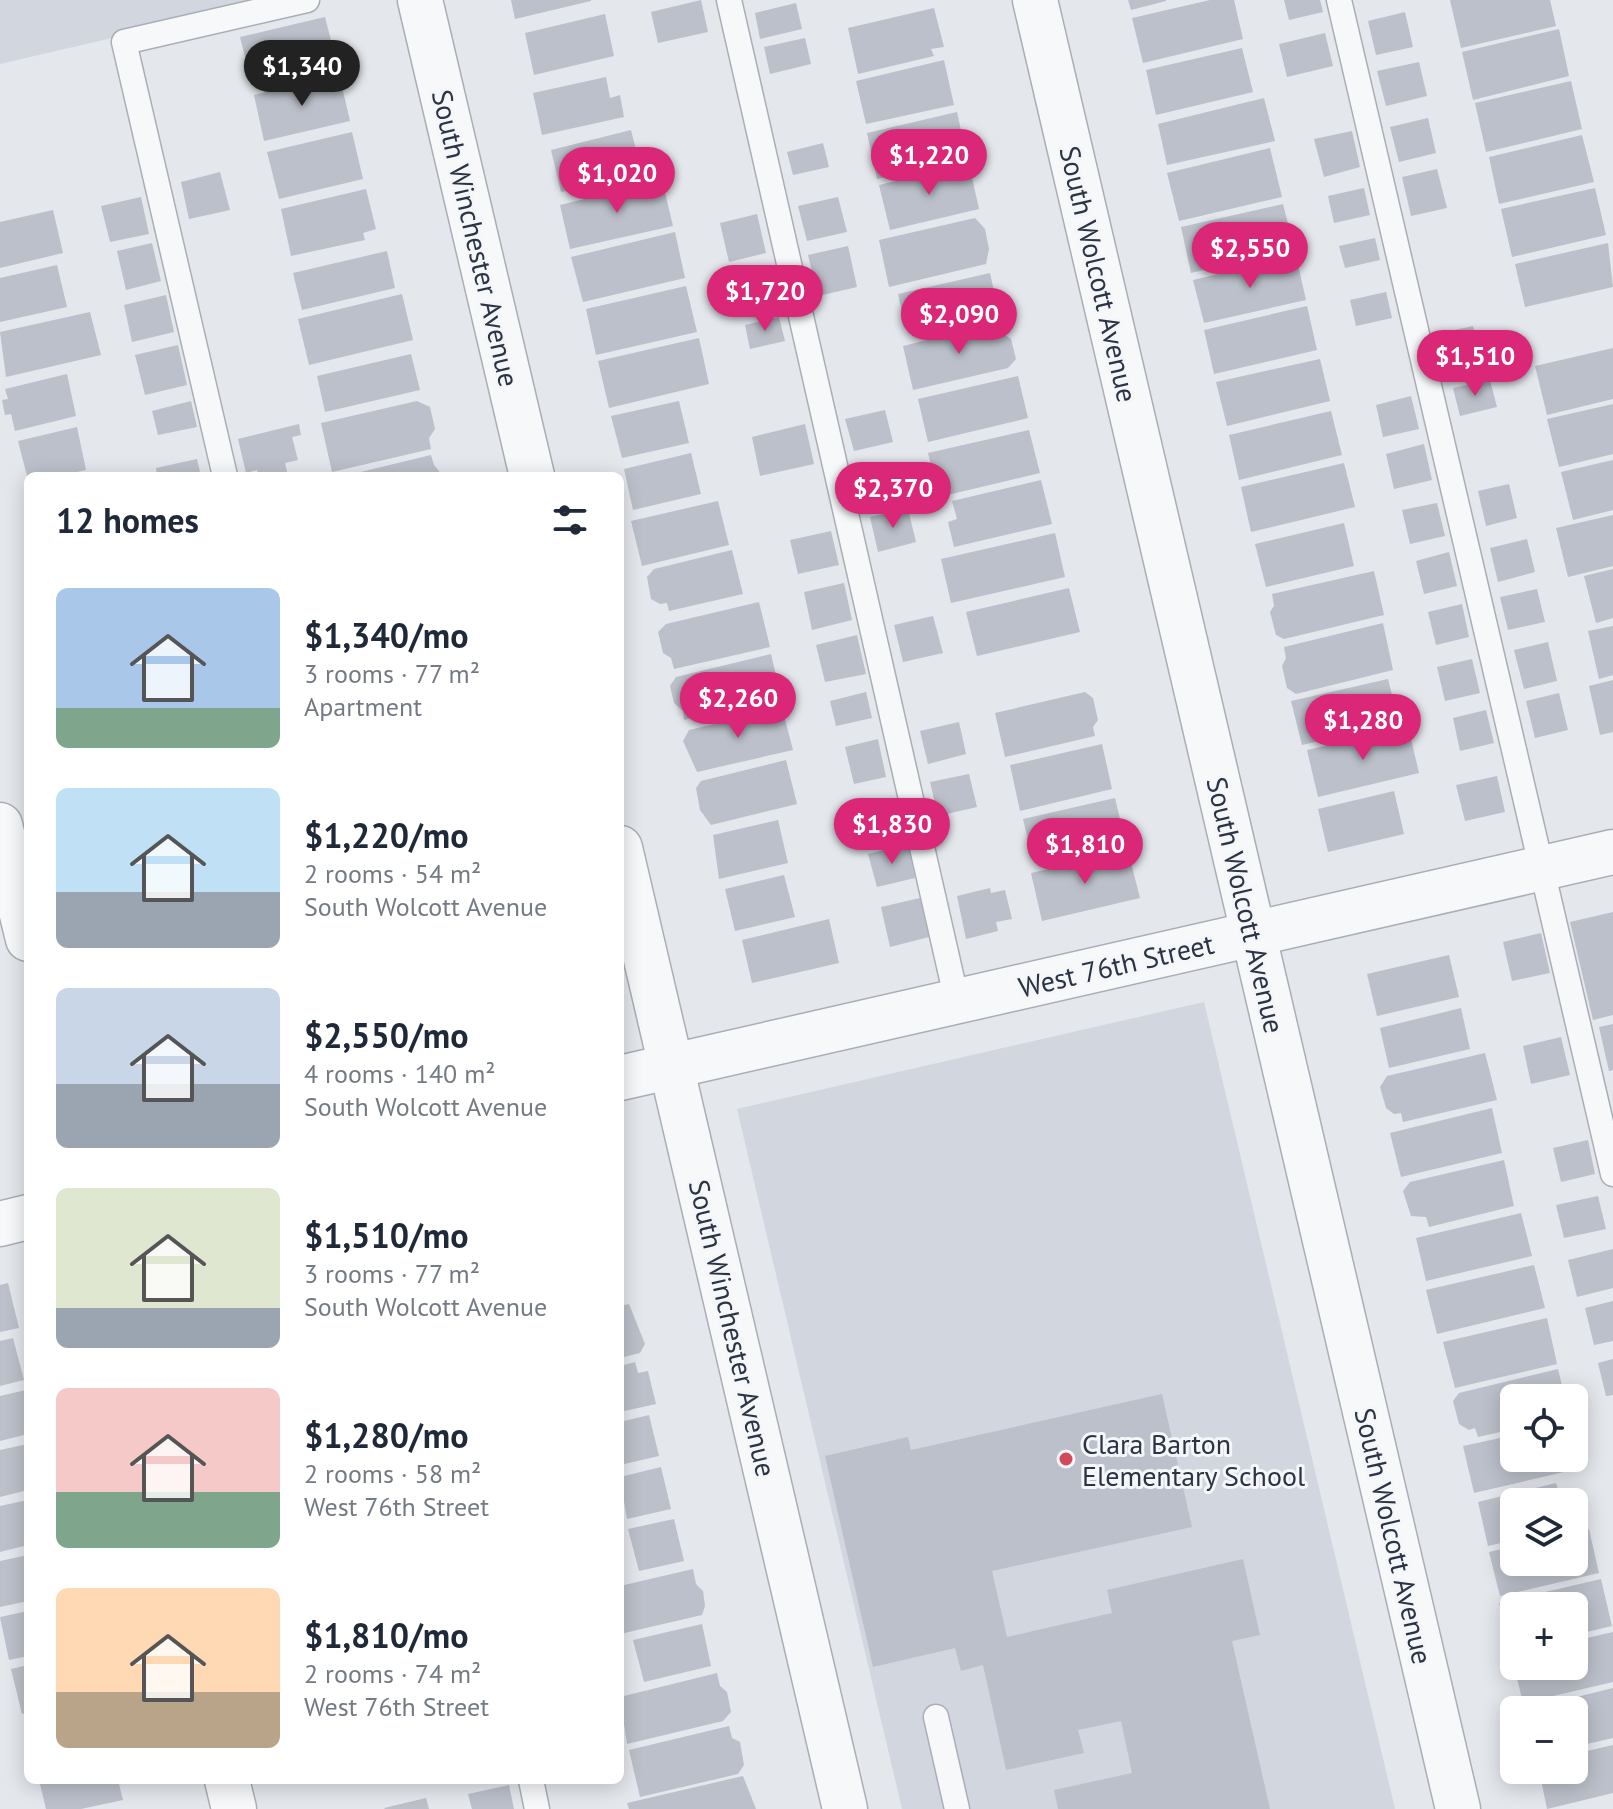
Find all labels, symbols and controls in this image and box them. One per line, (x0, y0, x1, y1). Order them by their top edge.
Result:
pin: $1,340 (237, 40, 367, 108)
text: $1,340 (262, 49, 342, 82)
street label: South Winchester Avenue (424, 86, 528, 390)
pin: $1,220 (864, 129, 994, 197)
text: $1,220 (889, 138, 969, 171)
street label: South Wolcott Avenue (1052, 142, 1146, 406)
pin: $1,020 (552, 147, 682, 215)
text: $1,020 (577, 156, 657, 189)
pin: $2,550 (1185, 222, 1315, 290)
text: $2,550 (1210, 231, 1290, 264)
pin: $1,720 (700, 265, 830, 333)
text: $1,720 (725, 274, 805, 307)
pin: $2,090 (894, 288, 1024, 356)
text: $2,090 (919, 297, 999, 330)
pin: $1,510 (1410, 330, 1540, 398)
text: $1,510 (1435, 339, 1515, 372)
pin: $2,370 (828, 462, 958, 530)
text: $2,370 (853, 471, 933, 504)
text: 12 homes (56, 498, 199, 542)
icon: filters (548, 498, 592, 542)
text: $1,340/mo (304, 613, 468, 657)
icon: home (120, 620, 216, 716)
text: 3 rooms · 77 m² (304, 657, 480, 690)
pin: $2,260 (673, 672, 803, 740)
text: $2,260 (698, 681, 778, 714)
text: Apartment (304, 690, 422, 723)
pin: $1,280 (1298, 694, 1428, 762)
text: $1,280 (1323, 703, 1403, 736)
street label: South Wolcott Avenue (1199, 773, 1293, 1037)
pin: $1,830 (827, 798, 957, 866)
text: $1,830 (852, 807, 932, 840)
text: $1,220/mo (304, 813, 468, 857)
pin: $1,810 (1020, 818, 1150, 886)
icon: home (120, 820, 216, 916)
text: $1,810 (1045, 827, 1125, 860)
text: 2 rooms · 54 m² (304, 857, 481, 890)
text: South Wolcott Avenue (304, 890, 547, 923)
street label: West 76th Street (1015, 924, 1218, 1005)
text: $2,550/mo (304, 1013, 468, 1057)
icon: home (120, 1020, 216, 1116)
text: 4 rooms · 140 m² (304, 1057, 496, 1090)
text: South Wolcott Avenue (304, 1090, 547, 1123)
street label: South Winchester Avenue (681, 1176, 785, 1480)
text: $1,510/mo (304, 1213, 468, 1257)
icon: home (120, 1220, 216, 1316)
text: 3 rooms · 77 m² (304, 1257, 480, 1290)
text: South Wolcott Avenue (304, 1290, 547, 1323)
map controls (1500, 1384, 1588, 1784)
button: locate (1500, 1384, 1588, 1472)
street label: South Wolcott Avenue (1347, 1404, 1441, 1668)
text: $1,280/mo (304, 1413, 468, 1457)
icon: home (120, 1420, 216, 1516)
place label: Clara Barton Elementary School (1082, 1425, 1305, 1494)
marker: Clara Barton Elementary School (1057, 1450, 1075, 1468)
text: 2 rooms · 58 m² (304, 1457, 481, 1490)
button: layers (1500, 1488, 1588, 1576)
text: West 76th Street (304, 1490, 489, 1523)
button: + (1500, 1592, 1588, 1680)
text: $1,810/mo (304, 1613, 468, 1657)
icon: home (120, 1620, 216, 1716)
text: 2 rooms · 74 m² (304, 1657, 481, 1690)
text: West 76th Street (304, 1690, 489, 1723)
button: − (1500, 1696, 1588, 1784)

